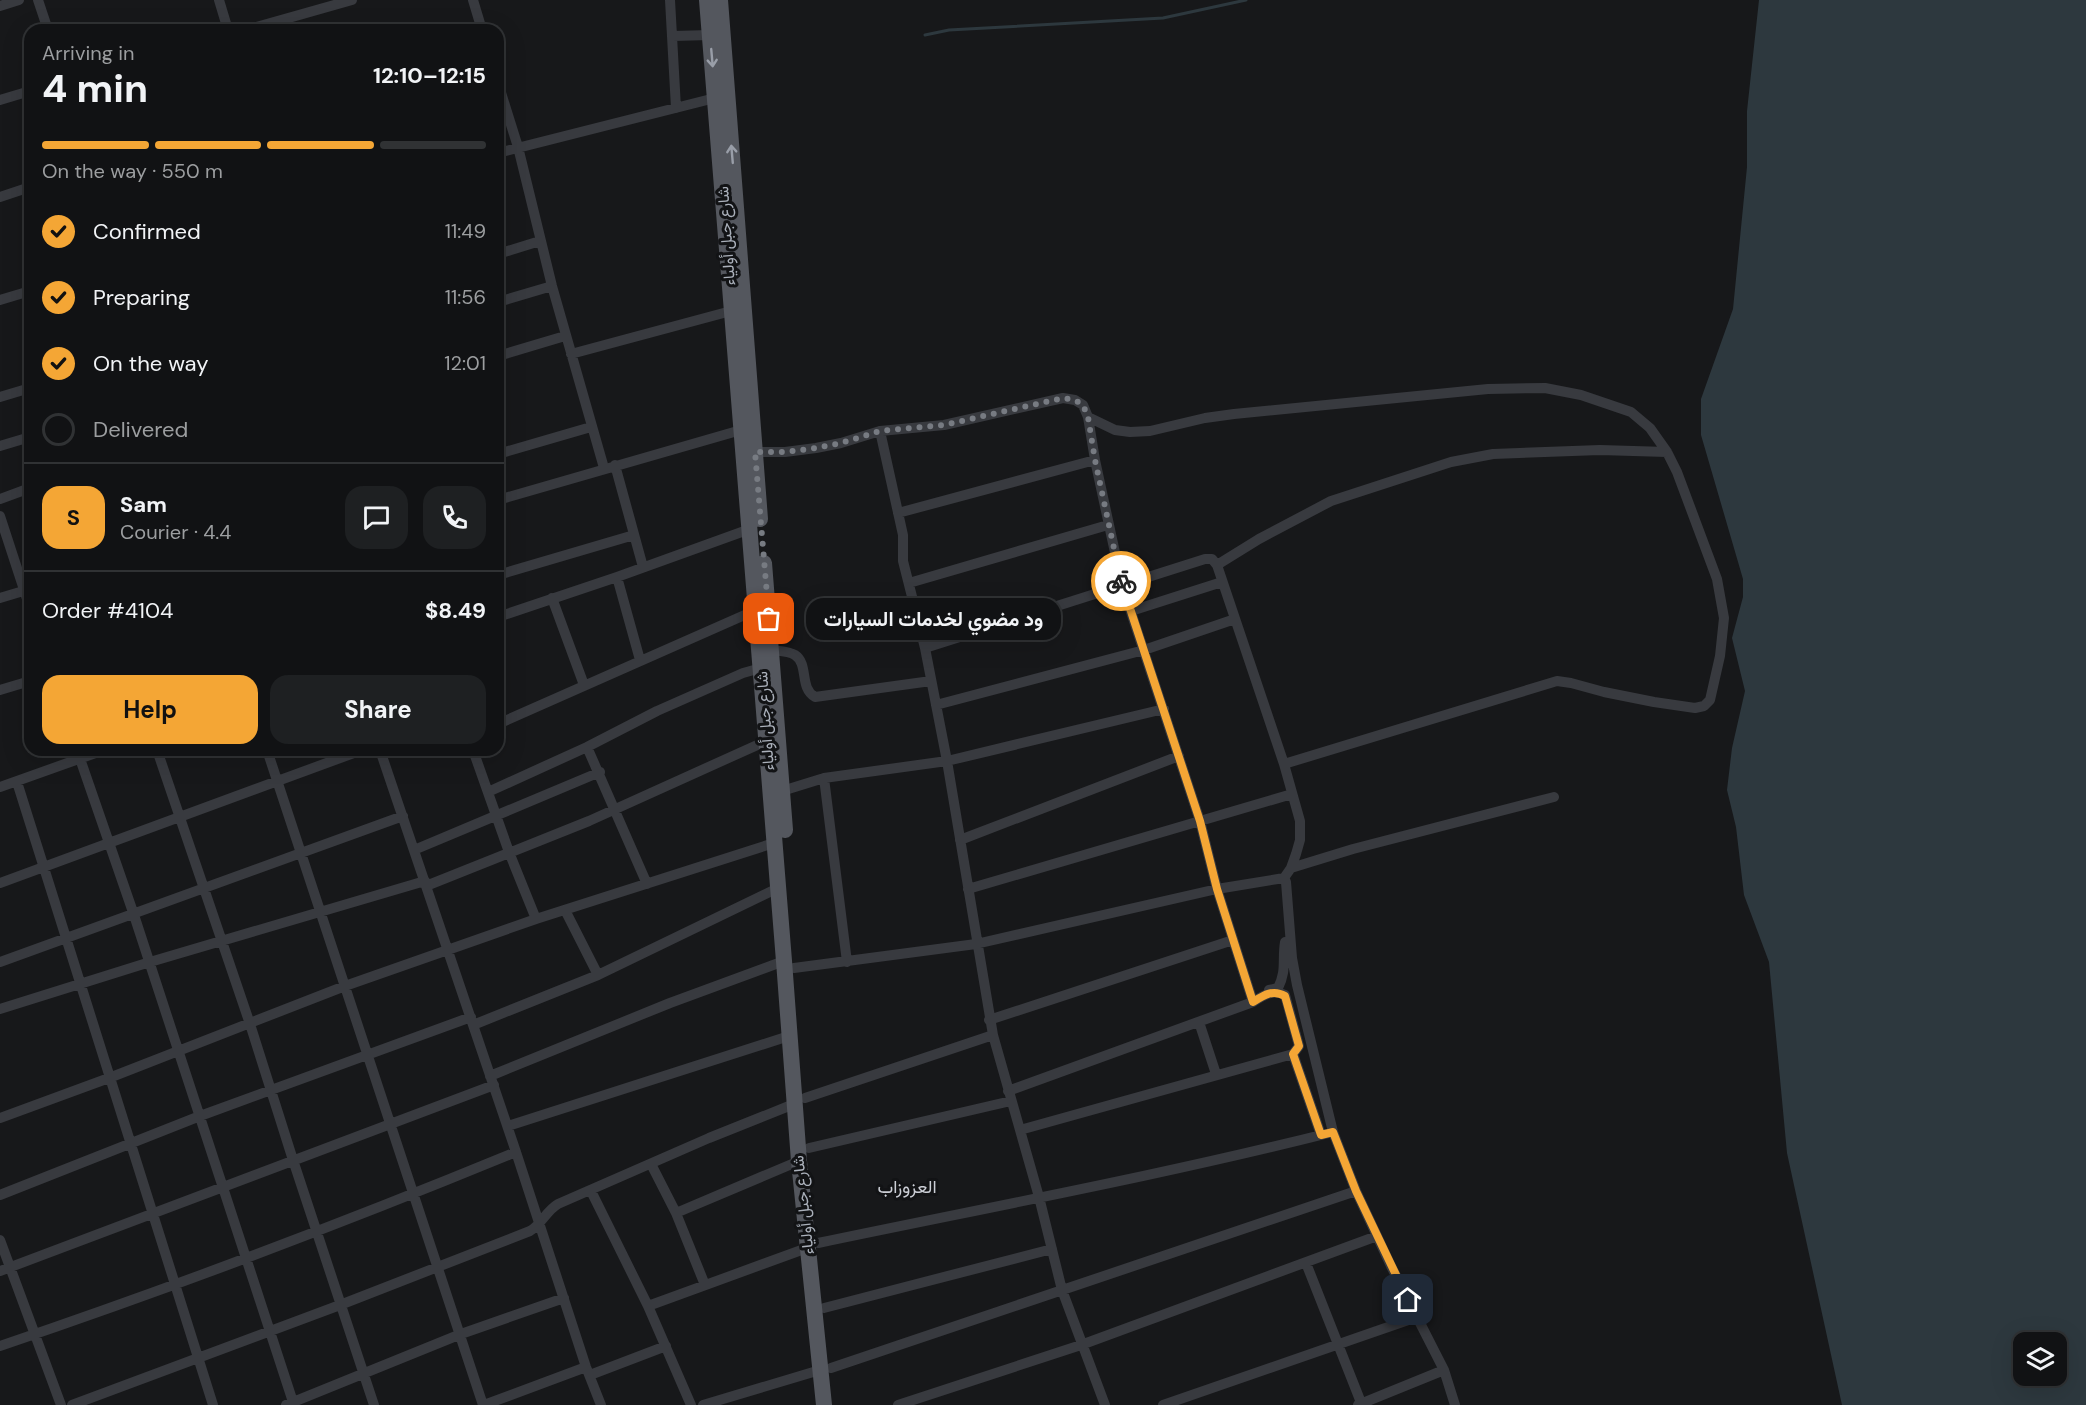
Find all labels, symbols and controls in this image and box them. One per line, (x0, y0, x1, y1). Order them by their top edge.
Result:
text: Arriving in (42, 40, 134, 66)
one-way arrow (706, 48, 717, 68)
text: 12:10–12:15 (373, 61, 486, 90)
text: 4 min (42, 63, 148, 114)
one-way arrow (727, 144, 738, 164)
text: On the way · 550 m (42, 158, 223, 184)
street label: شارع جبل أولياء (712, 186, 741, 286)
icon: check (42, 215, 75, 248)
text: Confirmed (93, 217, 201, 246)
text: 11:49 (445, 218, 486, 244)
icon: check (42, 281, 75, 314)
text: Preparing (93, 283, 190, 312)
text: 11:56 (445, 284, 486, 310)
icon: check (42, 347, 75, 380)
text: On the way (93, 349, 208, 378)
text: 12:01 (444, 350, 486, 376)
text: Delivered (93, 415, 188, 444)
button: chat (345, 486, 408, 549)
button: phone (423, 486, 486, 549)
text: Sam (120, 490, 167, 519)
text: S (67, 503, 80, 532)
text: Courier · 4.4 (120, 519, 231, 545)
courier (1091, 551, 1151, 611)
icon: bike (1105, 565, 1138, 598)
pin (743, 593, 794, 644)
text: Order #4104 (42, 596, 173, 625)
text: $8.49 (425, 596, 486, 625)
callout: ود مضوي لخدمات السيارات (805, 598, 1060, 640)
icon: bag (752, 602, 785, 635)
text: ود مضوي لخدمات السيارات (824, 606, 1043, 632)
street label: شارع جبل أولياء (751, 671, 780, 771)
button: Help (42, 675, 258, 744)
button: Share (270, 675, 486, 744)
street label: شارع جبل أولياء (787, 1154, 820, 1256)
district label: العزوزاب (877, 1175, 937, 1199)
pin (1382, 1274, 1433, 1325)
icon: home (1391, 1283, 1424, 1316)
map controls (2013, 1332, 2067, 1386)
button: layers (2013, 1332, 2067, 1386)

